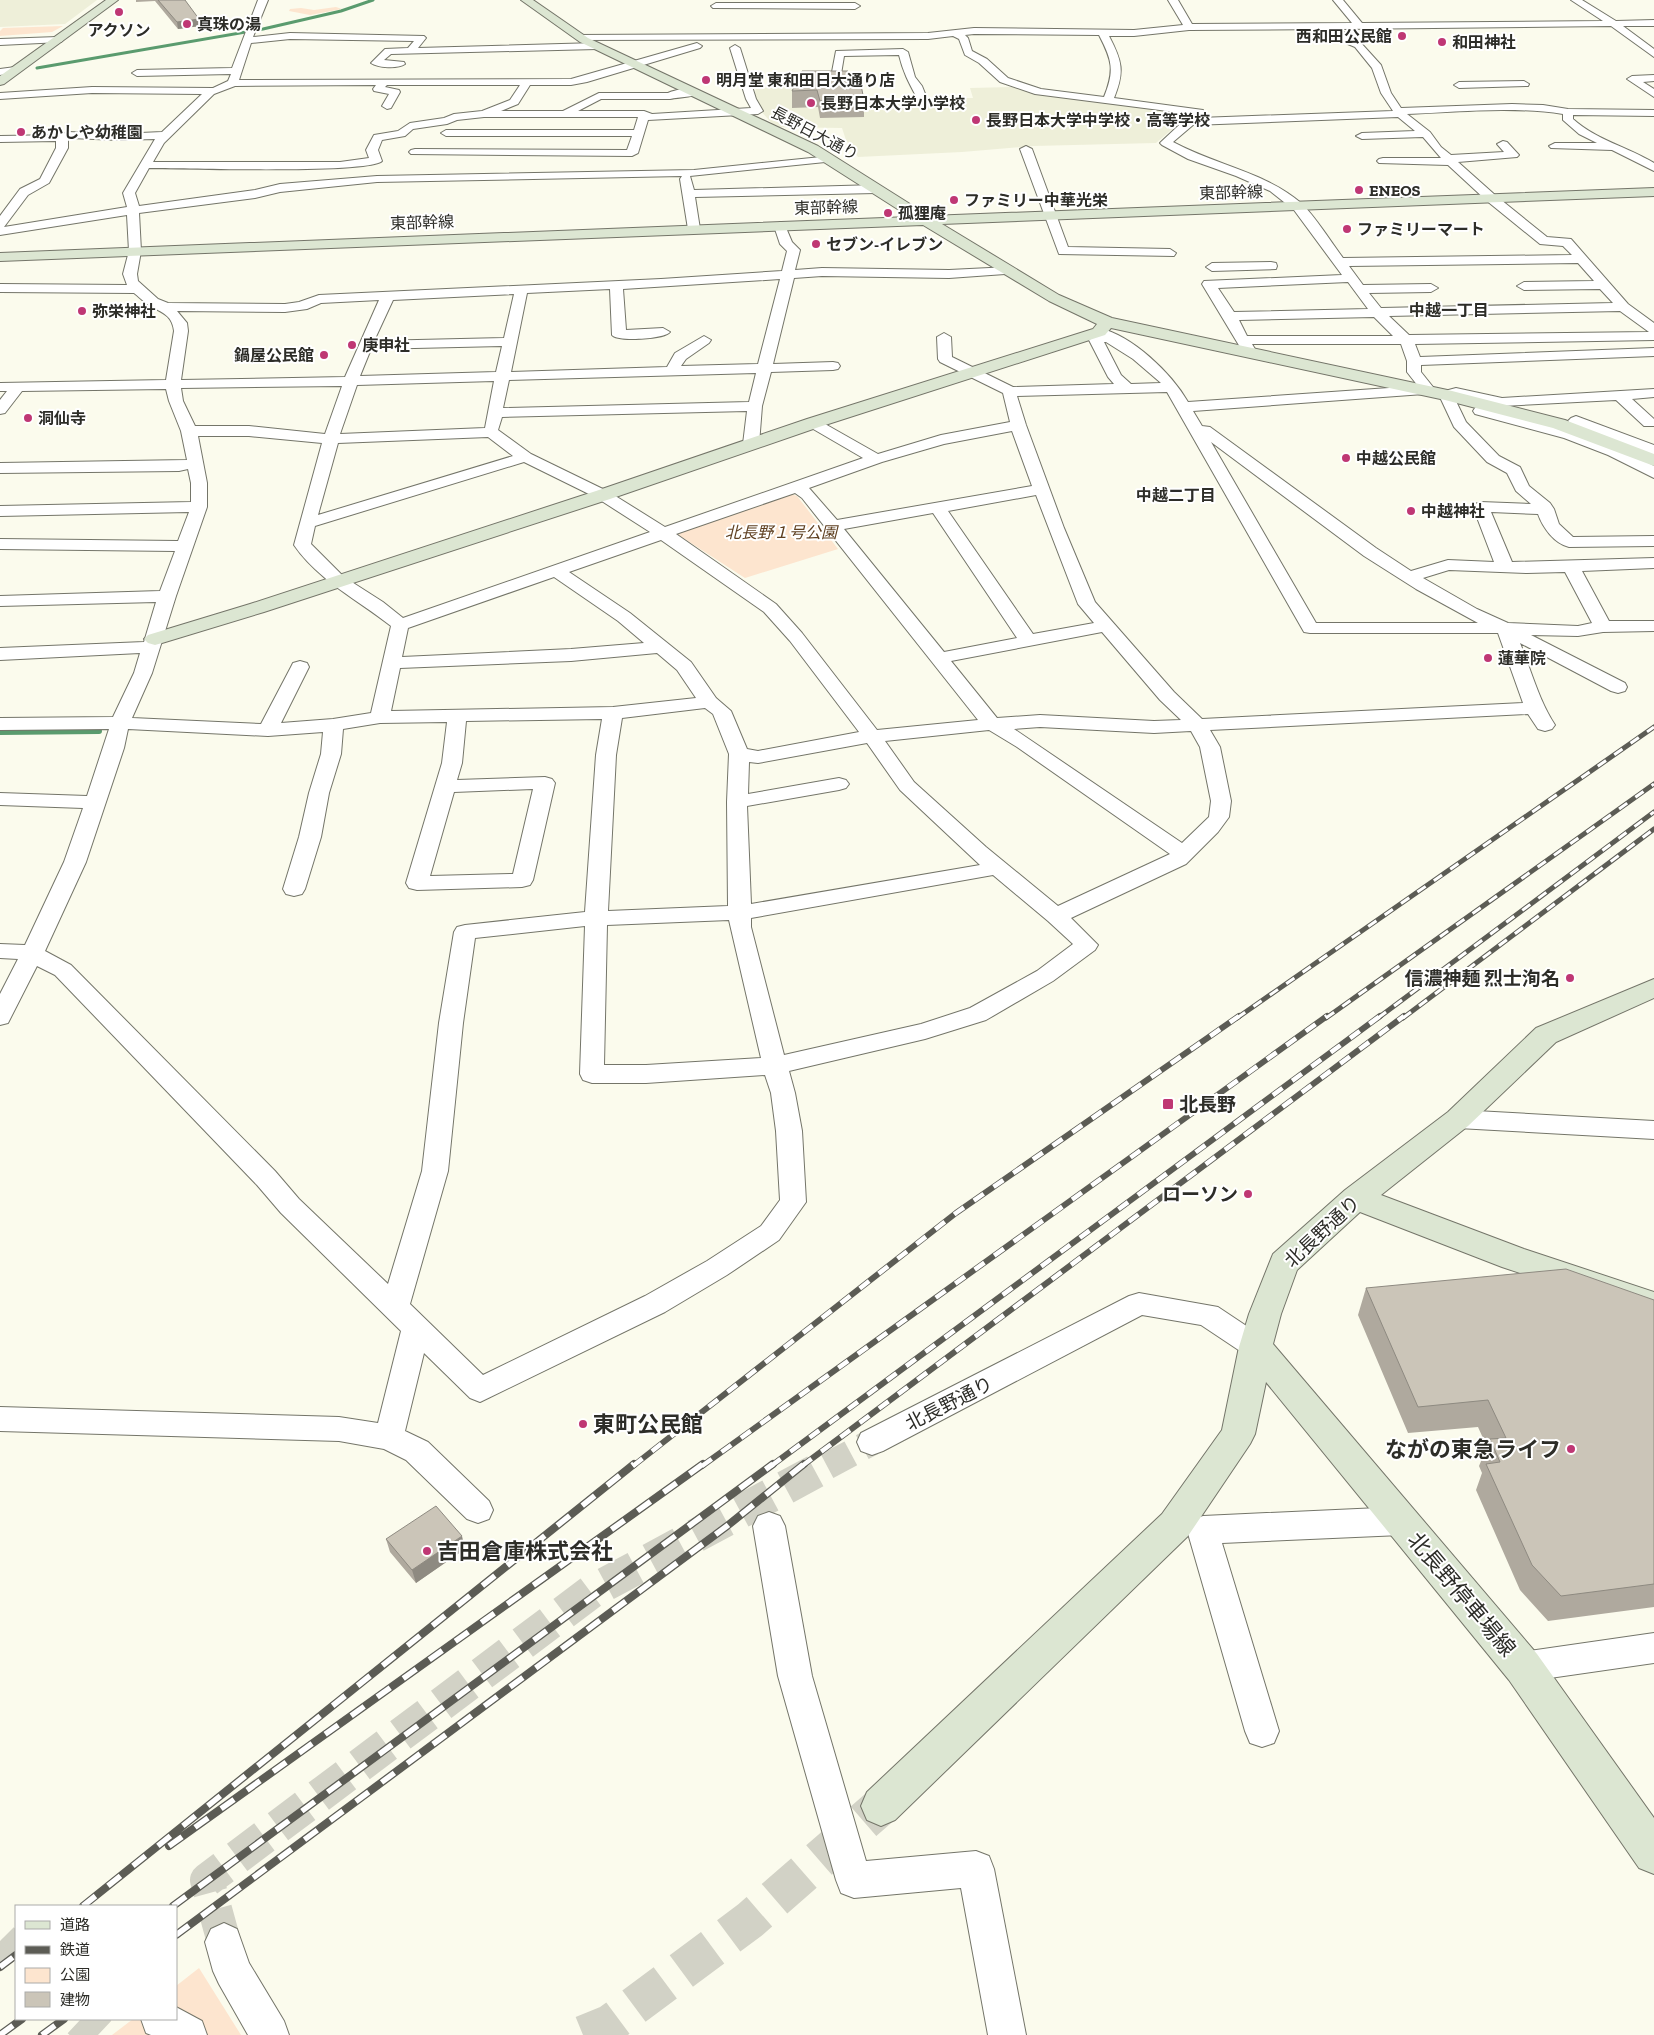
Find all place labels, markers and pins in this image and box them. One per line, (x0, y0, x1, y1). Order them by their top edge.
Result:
marker: アクソン (113, 6, 125, 18)
place label: 真珠の湯 (197, 15, 261, 34)
marker: 真珠の湯 (181, 18, 193, 30)
place label: アクソン (87, 21, 151, 40)
place label: 西和田公民館 (1296, 27, 1392, 46)
marker: 西和田公民館 (1396, 30, 1408, 42)
place label: 和田神社 (1452, 33, 1516, 52)
marker: 和田神社 (1436, 36, 1448, 48)
place label: 明月堂 東和田日大通り店 (716, 71, 895, 90)
marker: 明月堂 東和田日大通り店 (700, 74, 712, 86)
place label: 長野日本大学小学校 (821, 94, 965, 113)
marker: 長野日本大学小学校 (805, 97, 817, 109)
place label: 長野日本大学中学校・高等学校 (986, 111, 1210, 130)
marker: 長野日本大学中学校・高等学校 (970, 114, 982, 126)
place label: あかしや幼稚園 (31, 123, 143, 142)
marker: あかしや幼稚園 (15, 126, 27, 138)
place label: ENEOS (1369, 181, 1421, 200)
marker: ENEOS (1353, 184, 1365, 196)
place label: ファミリー中華光栄 (964, 191, 1108, 210)
marker: ファミリー中華光栄 (948, 194, 960, 206)
place label: 孤狸庵 (898, 204, 946, 223)
marker: 孤狸庵 (882, 207, 894, 219)
place label: ファミリーマート (1357, 220, 1485, 239)
marker: ファミリーマート (1341, 223, 1353, 235)
place label: セブン-イレブン (826, 235, 943, 254)
marker: セブン-イレブン (810, 238, 822, 250)
place label: 弥栄神社 (92, 302, 156, 321)
marker: 弥栄神社 (76, 305, 88, 317)
place label: 庚申社 (362, 336, 410, 355)
marker: 庚申社 (346, 339, 358, 351)
place label: 鍋屋公民館 (234, 346, 314, 365)
marker: 鍋屋公民館 (318, 349, 330, 361)
place label: 洞仙寺 (38, 409, 86, 428)
marker: 洞仙寺 (22, 412, 34, 424)
place label: 中越公民館 (1356, 449, 1436, 468)
marker: 中越公民館 (1340, 452, 1352, 464)
place label: 中越神社 (1421, 502, 1485, 521)
marker: 中越神社 (1405, 505, 1417, 517)
place label: 蓮華院 (1498, 649, 1546, 668)
marker: 蓮華院 (1482, 652, 1494, 664)
place label: 信濃神麺 烈士洵名 (1404, 967, 1560, 990)
marker: 信濃神麺 烈士洵名 (1564, 972, 1576, 984)
place label: 北長野 (1179, 1093, 1236, 1116)
marker: 北長野 (1161, 1097, 1175, 1111)
place label: ローソン (1162, 1183, 1238, 1206)
marker: ローソン (1242, 1188, 1254, 1200)
place label: 東町公民館 (593, 1411, 703, 1438)
marker: 東町公民館 (577, 1418, 589, 1430)
place label: ながの東急ライフ (1385, 1436, 1561, 1463)
marker: ながの東急ライフ (1565, 1443, 1577, 1455)
place label: 吉田倉庫株式会社 (437, 1538, 613, 1565)
marker: 吉田倉庫株式会社 (421, 1545, 433, 1557)

